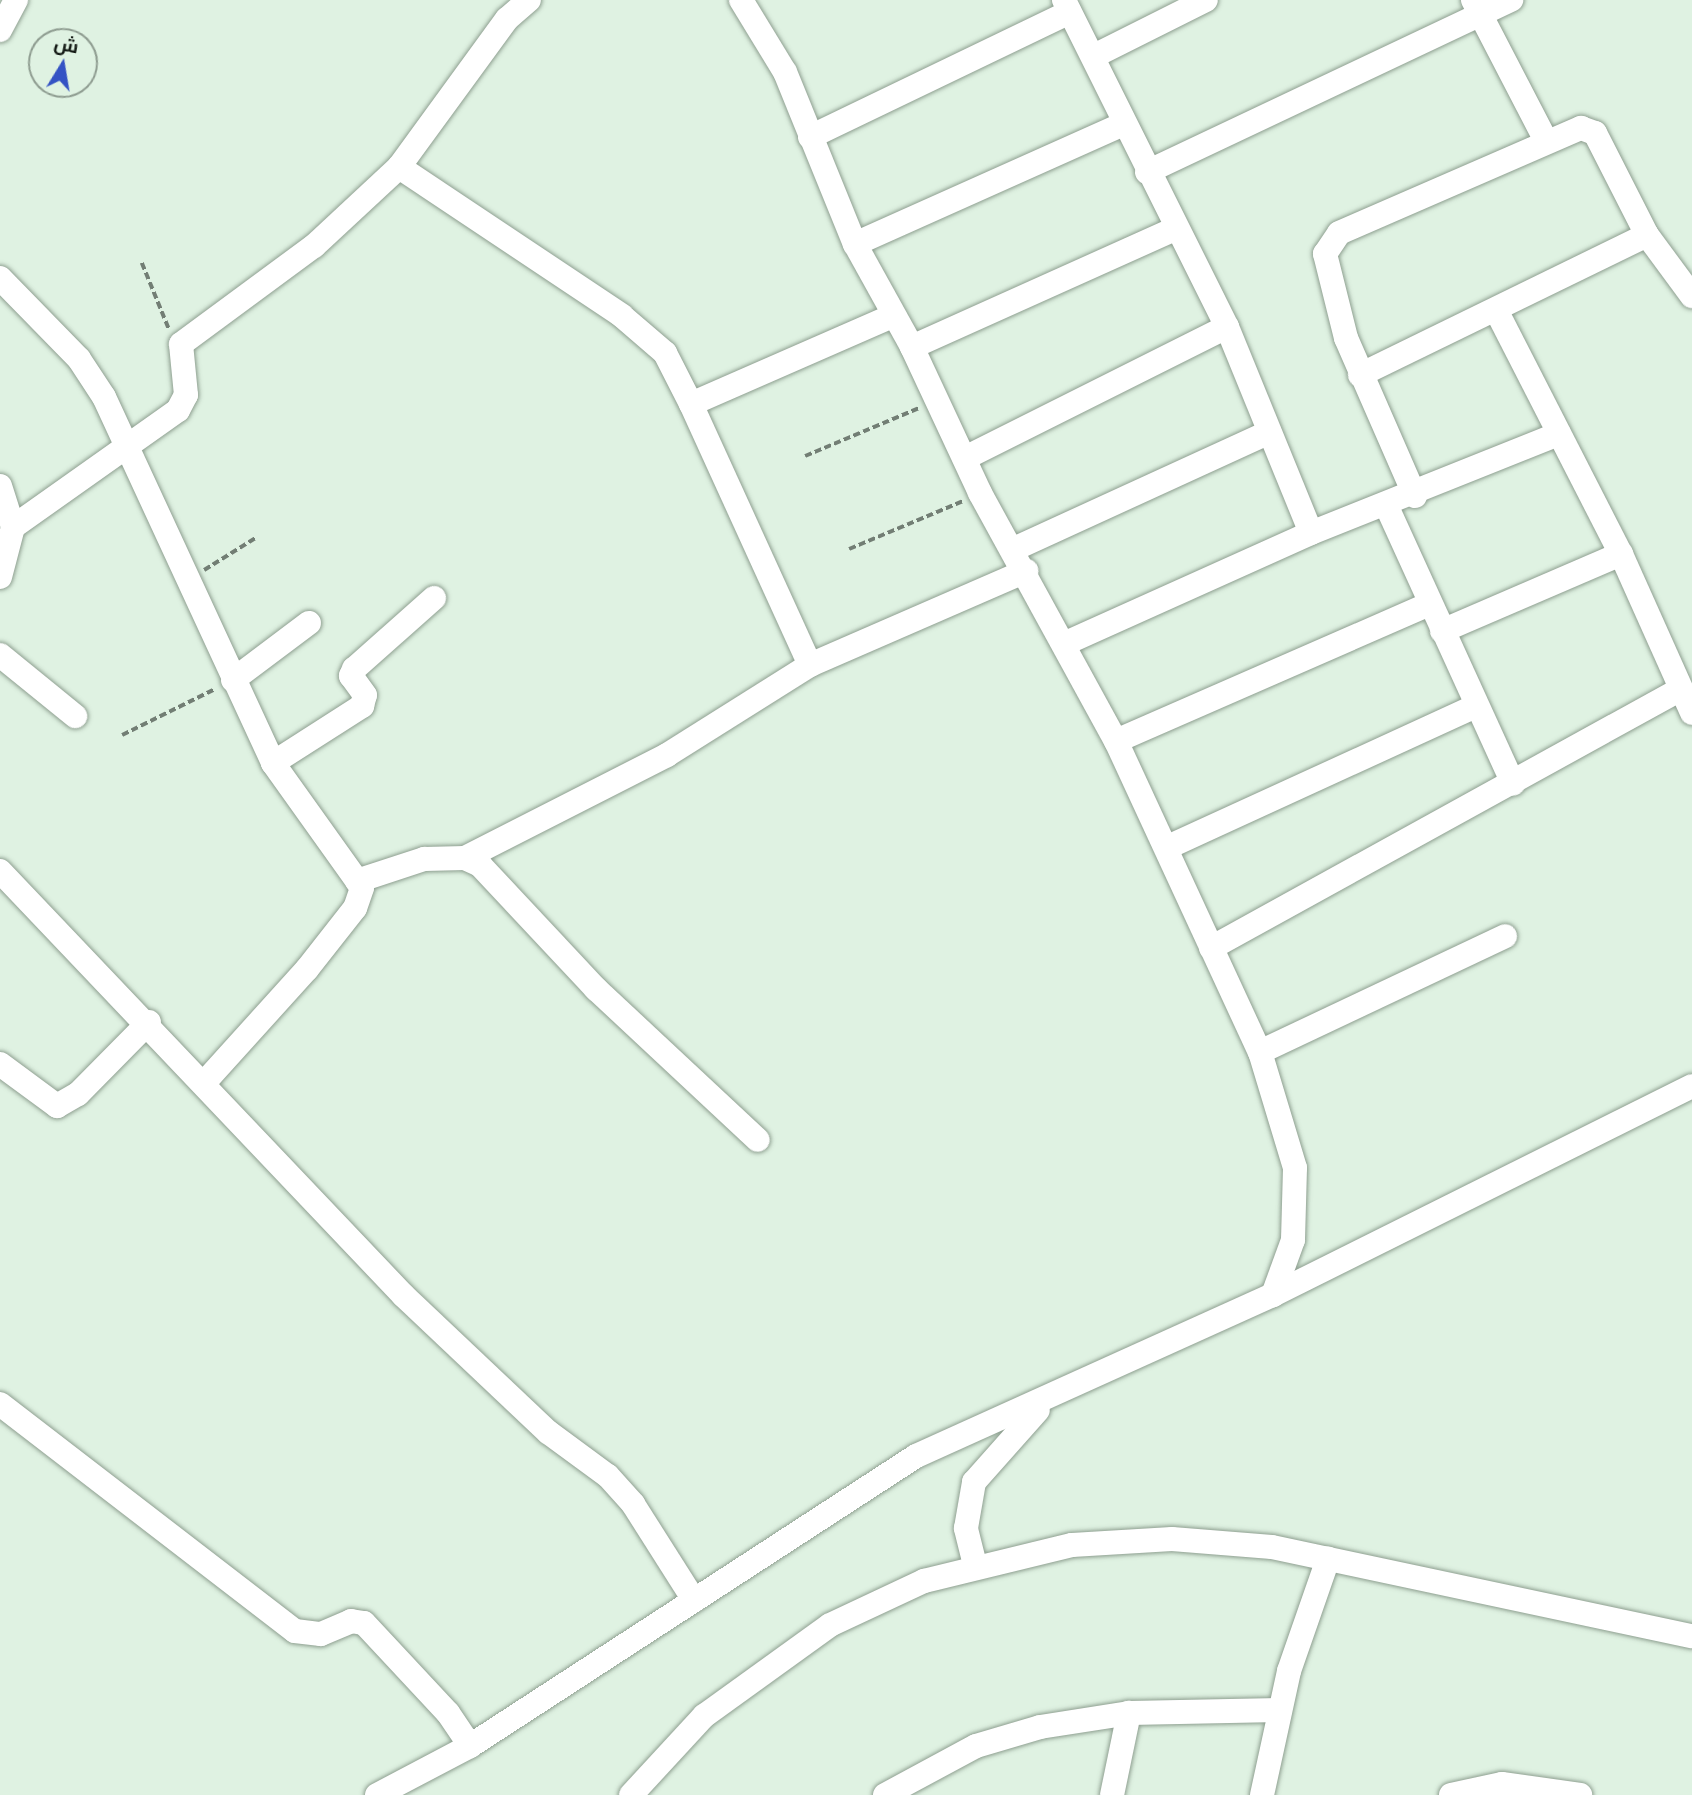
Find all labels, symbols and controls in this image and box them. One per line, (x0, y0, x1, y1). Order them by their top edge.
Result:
north arrow (28, 28, 98, 98)
text: ش (52, 30, 81, 58)

